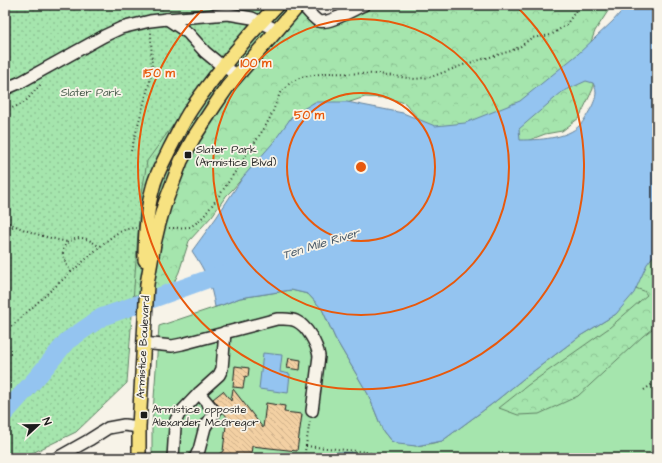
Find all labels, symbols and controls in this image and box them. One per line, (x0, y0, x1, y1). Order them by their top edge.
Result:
text: 100 m (241, 55, 272, 72)
text: 150 m (143, 65, 176, 82)
park label: Slater Park (61, 85, 122, 100)
text: 50 m (294, 107, 325, 124)
place label: Slater Park (Armistice Blvd) (196, 142, 276, 170)
marker: Slater Park (Armistice Blvd) (183, 150, 193, 160)
centre of rings (354, 160, 368, 174)
water label: Ten Mile River (281, 224, 363, 264)
street label: Armistice Boulevard (133, 295, 153, 399)
place label: Armistice opposite Alexander McGregor (152, 402, 259, 431)
north arrow (18, 405, 58, 445)
marker: Armistice opposite Alexander McGregor (139, 410, 149, 420)
text: N (39, 415, 55, 428)

